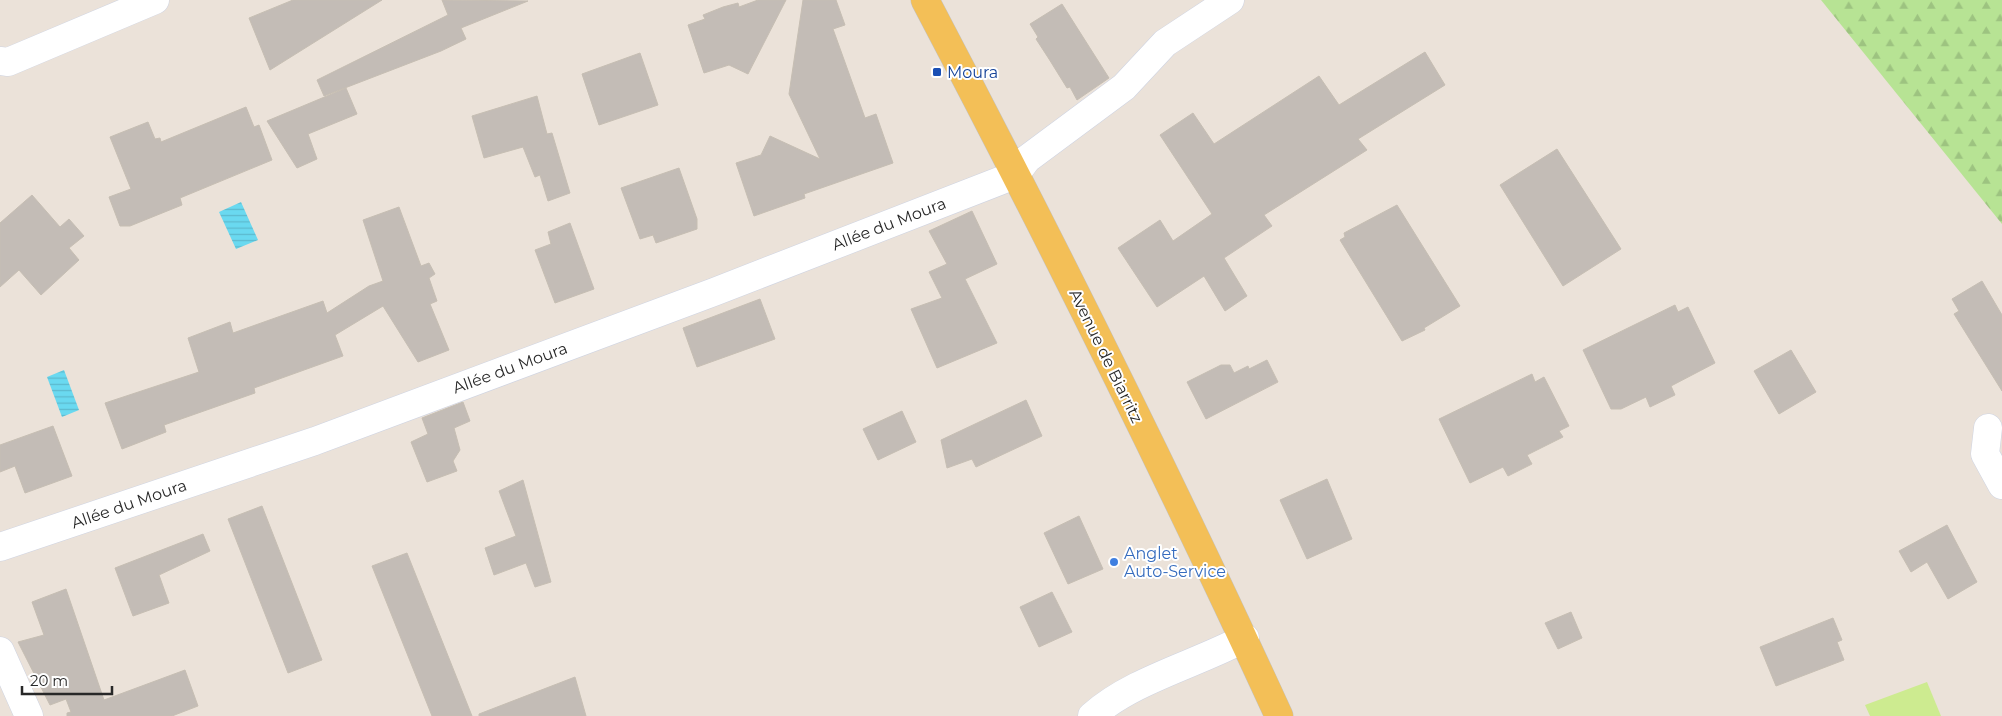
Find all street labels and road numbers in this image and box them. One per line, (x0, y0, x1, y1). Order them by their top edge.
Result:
street label: Allée du Moura (829, 194, 949, 254)
street label: Avenue de Biarritz (1065, 286, 1147, 426)
street label: Allée du Moura (450, 338, 570, 398)
street label: Allée du Moura (69, 475, 189, 533)

